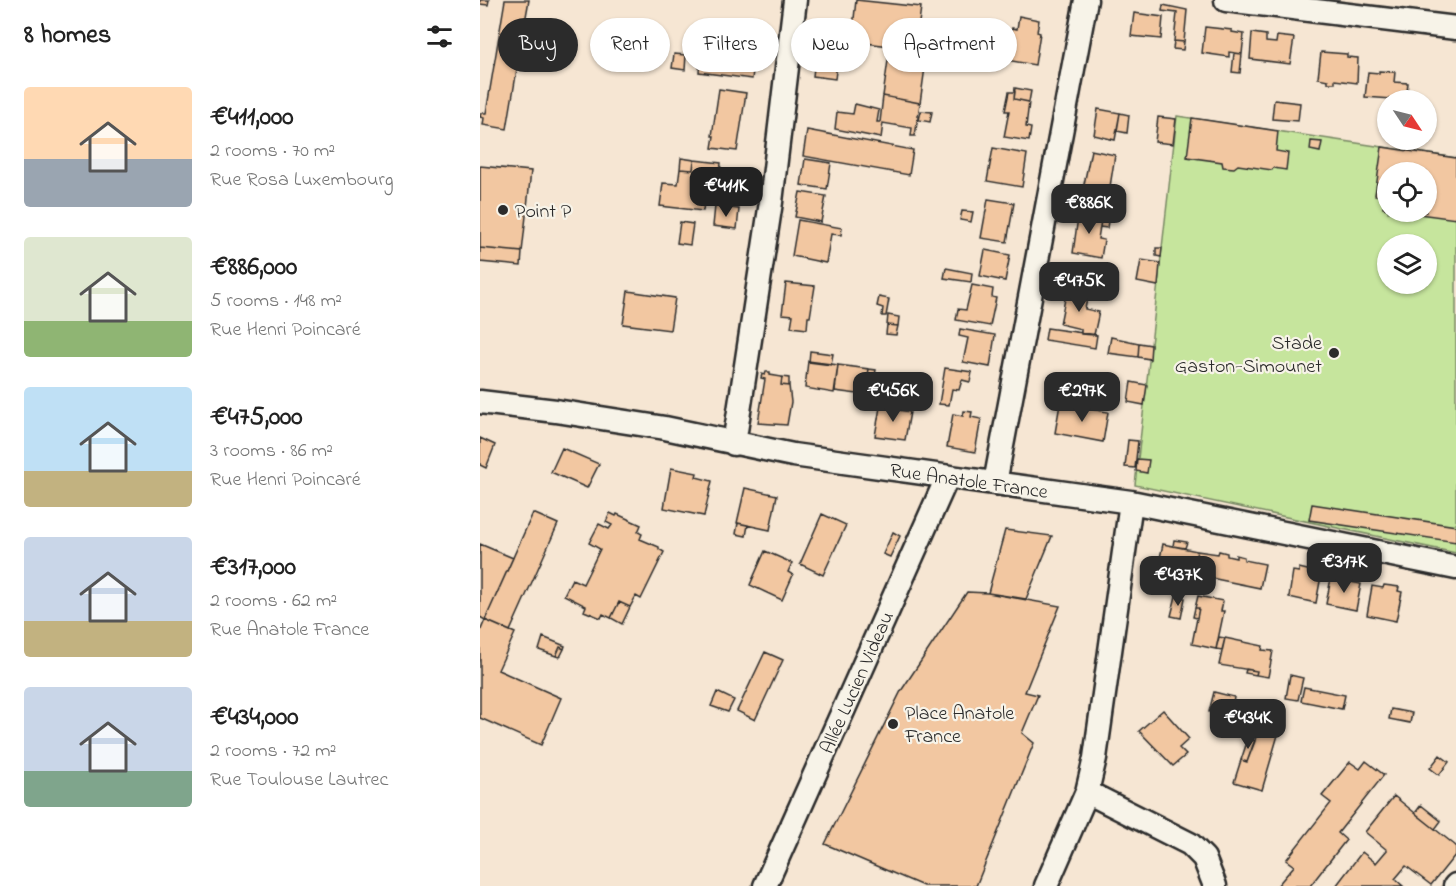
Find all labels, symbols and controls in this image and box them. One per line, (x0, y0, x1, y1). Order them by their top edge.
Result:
text: 8 homes (24, 17, 111, 55)
chip: Buy (498, 18, 578, 72)
chip: Rent (590, 18, 670, 72)
chip: Filters (682, 18, 779, 72)
chip: New (791, 18, 870, 72)
chip: Apartment (882, 18, 1017, 72)
icon: filters (423, 20, 456, 53)
north arrow (1377, 90, 1437, 150)
map controls (1377, 90, 1437, 294)
text: €411,000 (210, 99, 294, 137)
icon: home (72, 111, 144, 183)
text: 2 rooms · 70 m² (210, 137, 335, 166)
button: locate (1377, 162, 1437, 222)
text: Rue Rosa Luxembourg (210, 166, 394, 195)
pin: €411K (684, 167, 768, 218)
text: €411K (704, 172, 748, 201)
pin: €886K (1047, 184, 1131, 235)
text: €886K (1065, 189, 1113, 218)
place label: Point P (515, 198, 572, 227)
marker: Point P (496, 203, 510, 217)
button: layers (1377, 234, 1437, 294)
text: €886,000 (210, 249, 297, 287)
icon: home (72, 261, 144, 333)
pin: €475K (1037, 262, 1121, 313)
text: €475K (1053, 267, 1105, 296)
text: 5 rooms · 148 m² (210, 287, 342, 316)
text: Rue Henri Poincaré (210, 316, 361, 345)
place label: Stade Gaston-Simounet (1175, 330, 1322, 382)
marker: Stade Gaston-Simounet (1327, 346, 1341, 360)
pin: €456K (851, 372, 935, 423)
pin: €297K (1040, 372, 1124, 423)
text: €456K (867, 377, 919, 406)
text: €297K (1058, 377, 1106, 406)
text: €475,000 (210, 399, 303, 437)
icon: home (72, 411, 144, 483)
text: 3 rooms · 86 m² (210, 437, 333, 466)
street label: Rue Anatole France (888, 457, 1050, 508)
text: Rue Henri Poincaré (210, 466, 361, 495)
pin: €317K (1302, 543, 1386, 594)
text: €317K (1321, 548, 1367, 577)
text: €317,000 (210, 549, 296, 587)
pin: €437K (1136, 556, 1220, 607)
icon: home (72, 561, 144, 633)
text: €437K (1154, 561, 1202, 590)
text: 2 rooms · 62 m² (210, 587, 337, 616)
street label: Allée Lucien Videau (814, 607, 903, 759)
text: Rue Anatole France (210, 616, 369, 645)
text: €434,000 (210, 699, 298, 737)
pin: €434K (1206, 699, 1290, 750)
place label: Place Anatole France (904, 700, 1014, 752)
text: €434K (1224, 704, 1272, 733)
icon: home (72, 711, 144, 783)
marker: Place Anatole France (886, 717, 900, 731)
text: 2 rooms · 72 m² (210, 737, 337, 766)
text: Rue Toulouse Lautrec (210, 766, 388, 795)

